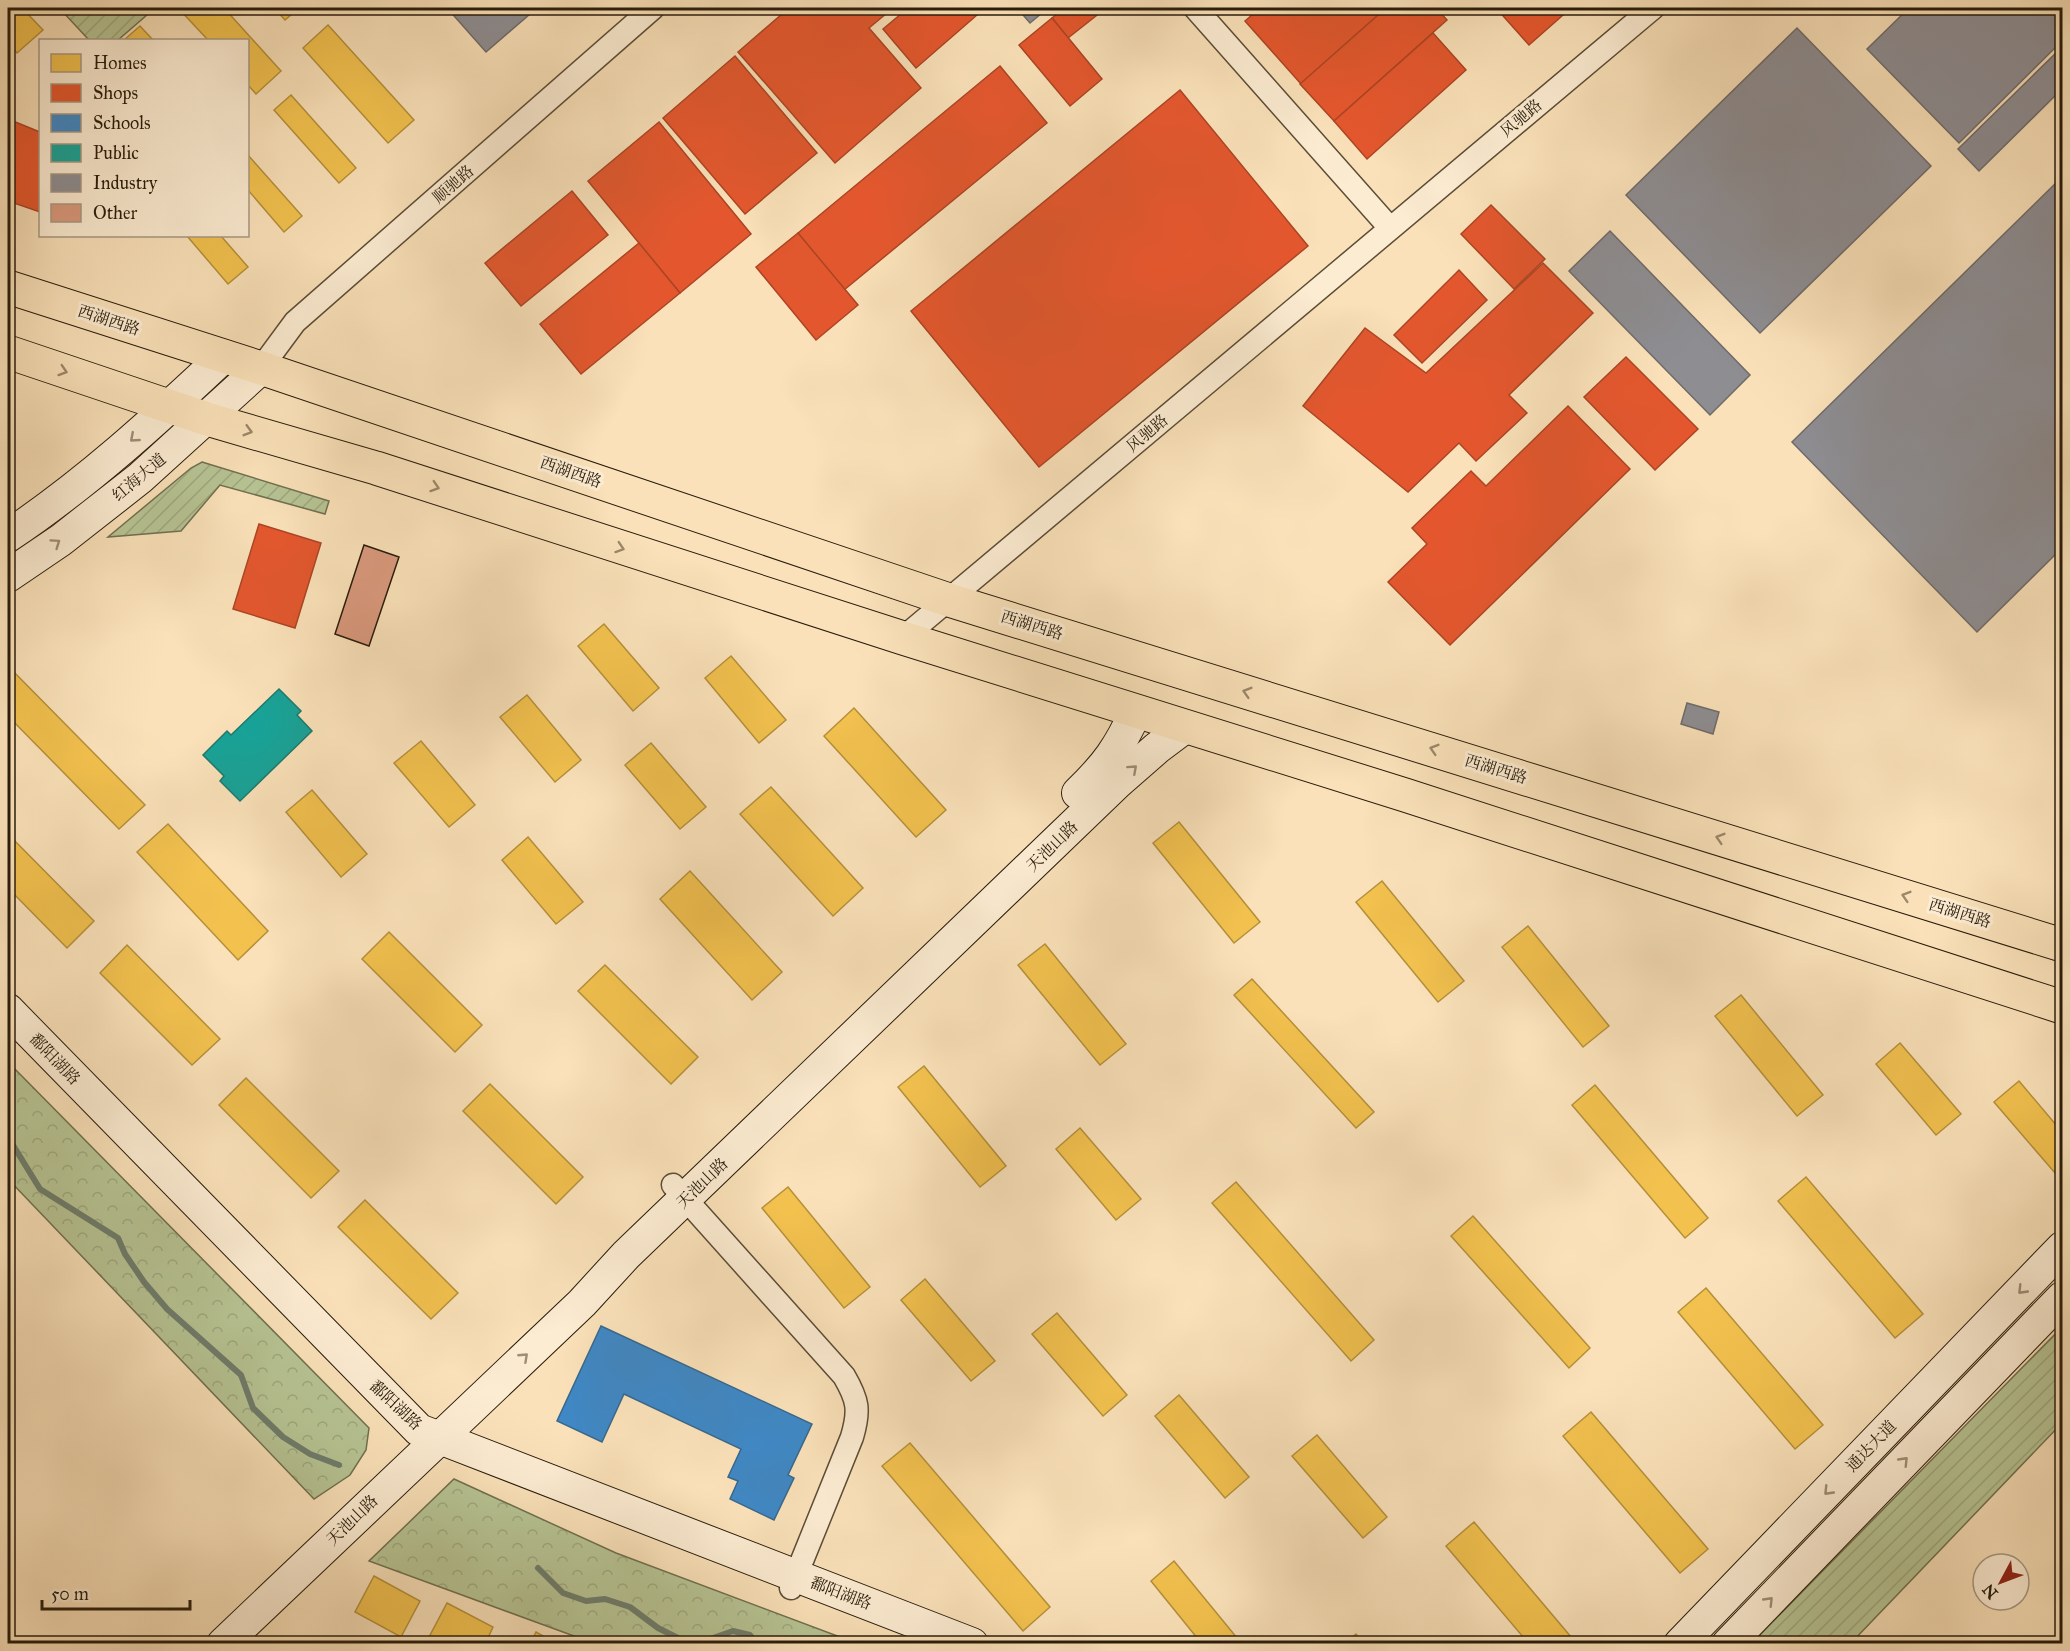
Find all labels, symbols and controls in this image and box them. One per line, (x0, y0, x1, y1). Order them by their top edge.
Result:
legend (39, 39, 249, 237)
text: Homes (93, 52, 147, 74)
text: Shops (93, 82, 138, 104)
street label: 风驰路 (1497, 95, 1545, 141)
text: Schools (93, 112, 151, 134)
text: Public (93, 142, 139, 164)
street label: 顺驰路 (429, 161, 477, 207)
text: Industry (93, 172, 158, 194)
text: Other (93, 202, 138, 224)
street label: 西湖西路 (76, 301, 142, 339)
one-way arrow (57, 363, 68, 376)
street label: 风驰路 (1123, 410, 1171, 456)
one-way arrow (242, 424, 253, 436)
one-way arrow (130, 431, 141, 442)
street label: 红海大道 (108, 449, 170, 505)
street label: 西湖西路 (538, 453, 604, 491)
one-way arrow (429, 480, 440, 493)
one-way arrow (49, 539, 60, 550)
one-way arrow (614, 540, 625, 553)
street label: 西湖西路 (999, 607, 1065, 643)
one-way arrow (1242, 687, 1253, 699)
one-way arrow (1429, 744, 1440, 756)
street label: 西湖西路 (1463, 751, 1529, 787)
one-way arrow (1126, 765, 1136, 776)
street label: 天池山路 (1022, 817, 1082, 875)
one-way arrow (1715, 833, 1726, 845)
one-way arrow (1901, 891, 1912, 903)
street label: 西湖西路 (1927, 895, 1993, 931)
street label: 鄱阳湖路 (26, 1029, 84, 1089)
street label: 天池山路 (672, 1154, 732, 1212)
one-way arrow (2018, 1283, 2029, 1294)
one-way arrow (518, 1353, 528, 1364)
street label: 鄱阳湖路 (366, 1376, 426, 1434)
street label: 通达大道 (1842, 1416, 1900, 1476)
one-way arrow (1897, 1458, 1908, 1469)
one-way arrow (1824, 1484, 1835, 1494)
street label: 天池山路 (322, 1491, 382, 1549)
north arrow (1971, 1552, 2031, 1612)
scale bar (42, 1573, 190, 1611)
street label: 鄱阳湖路 (808, 1573, 874, 1613)
text: N (1978, 1580, 2002, 1603)
text: 50 m (51, 1583, 89, 1605)
one-way arrow (1762, 1598, 1773, 1608)

